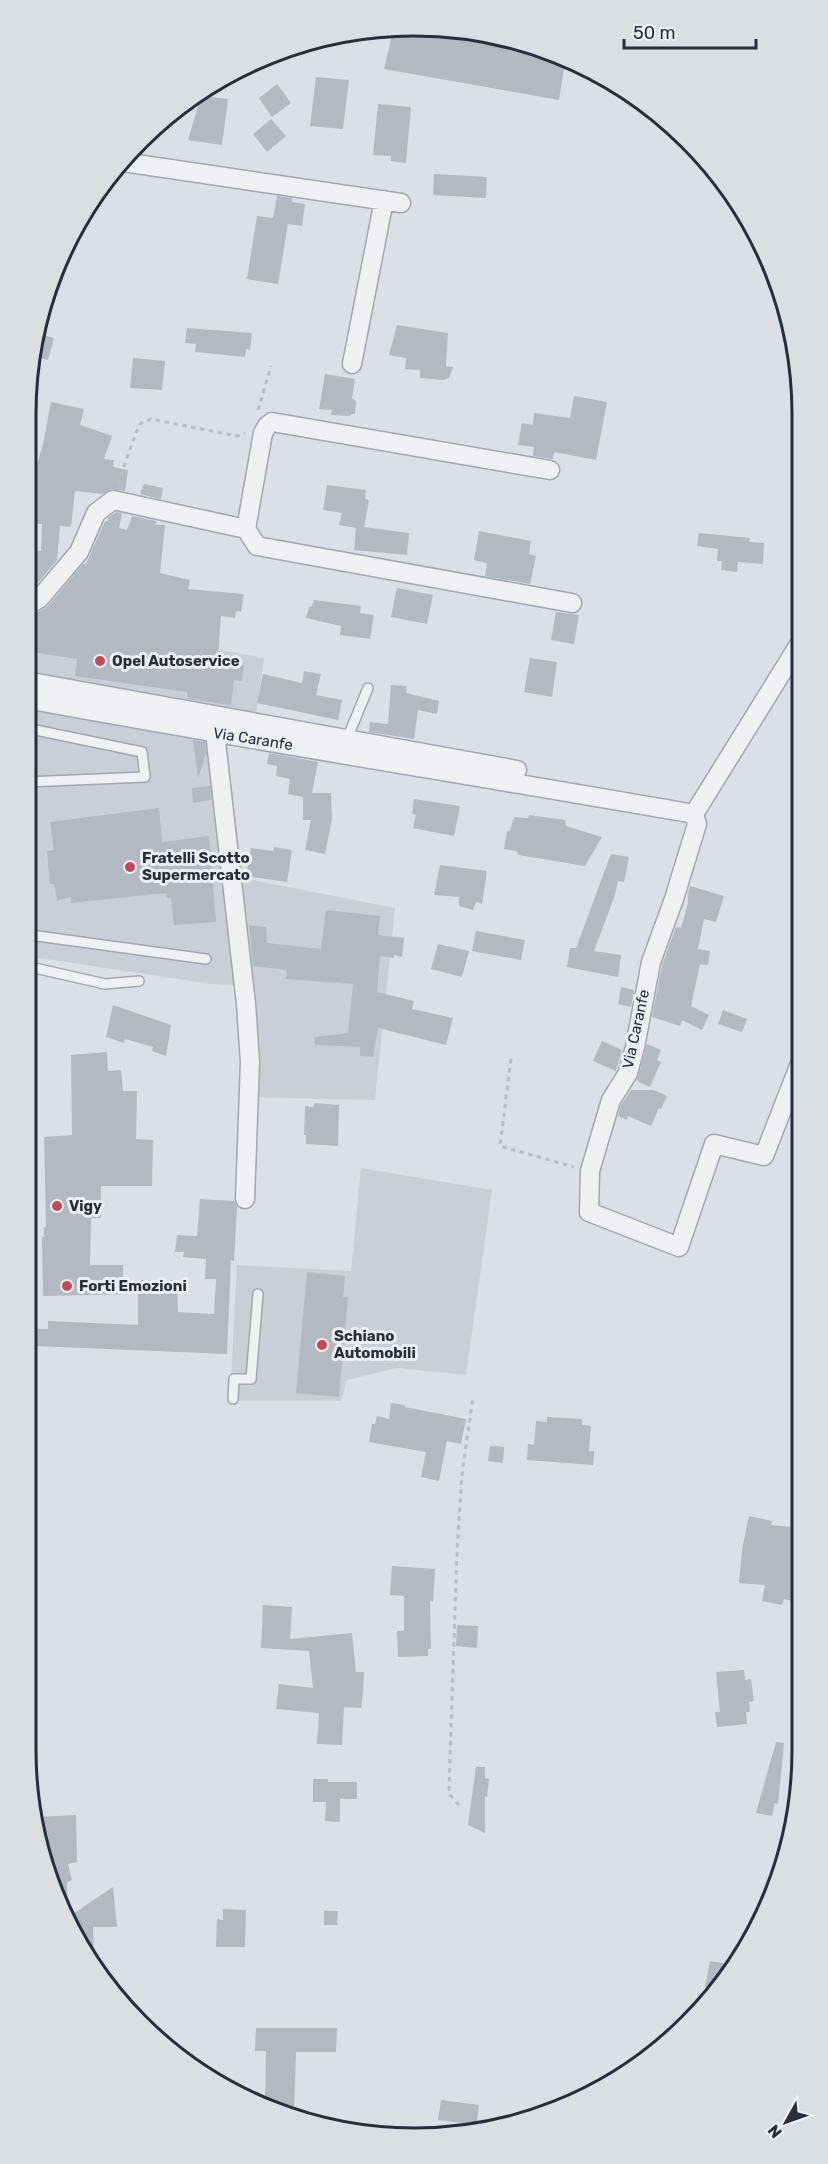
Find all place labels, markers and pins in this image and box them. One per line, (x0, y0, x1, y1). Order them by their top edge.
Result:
place label: Opel Autoservice (112, 652, 240, 670)
marker: Opel Autoservice (93, 654, 107, 668)
place label: Fratelli Scotto Supermercato (142, 849, 250, 884)
marker: Fratelli Scotto Supermercato (123, 860, 137, 874)
place label: Vigy (69, 1197, 102, 1215)
marker: Vigy (50, 1199, 64, 1213)
place label: Forti Emozioni (79, 1277, 187, 1295)
marker: Forti Emozioni (60, 1279, 74, 1293)
place label: Schiano Automobili (334, 1327, 416, 1362)
marker: Schiano Automobili (315, 1338, 329, 1352)

